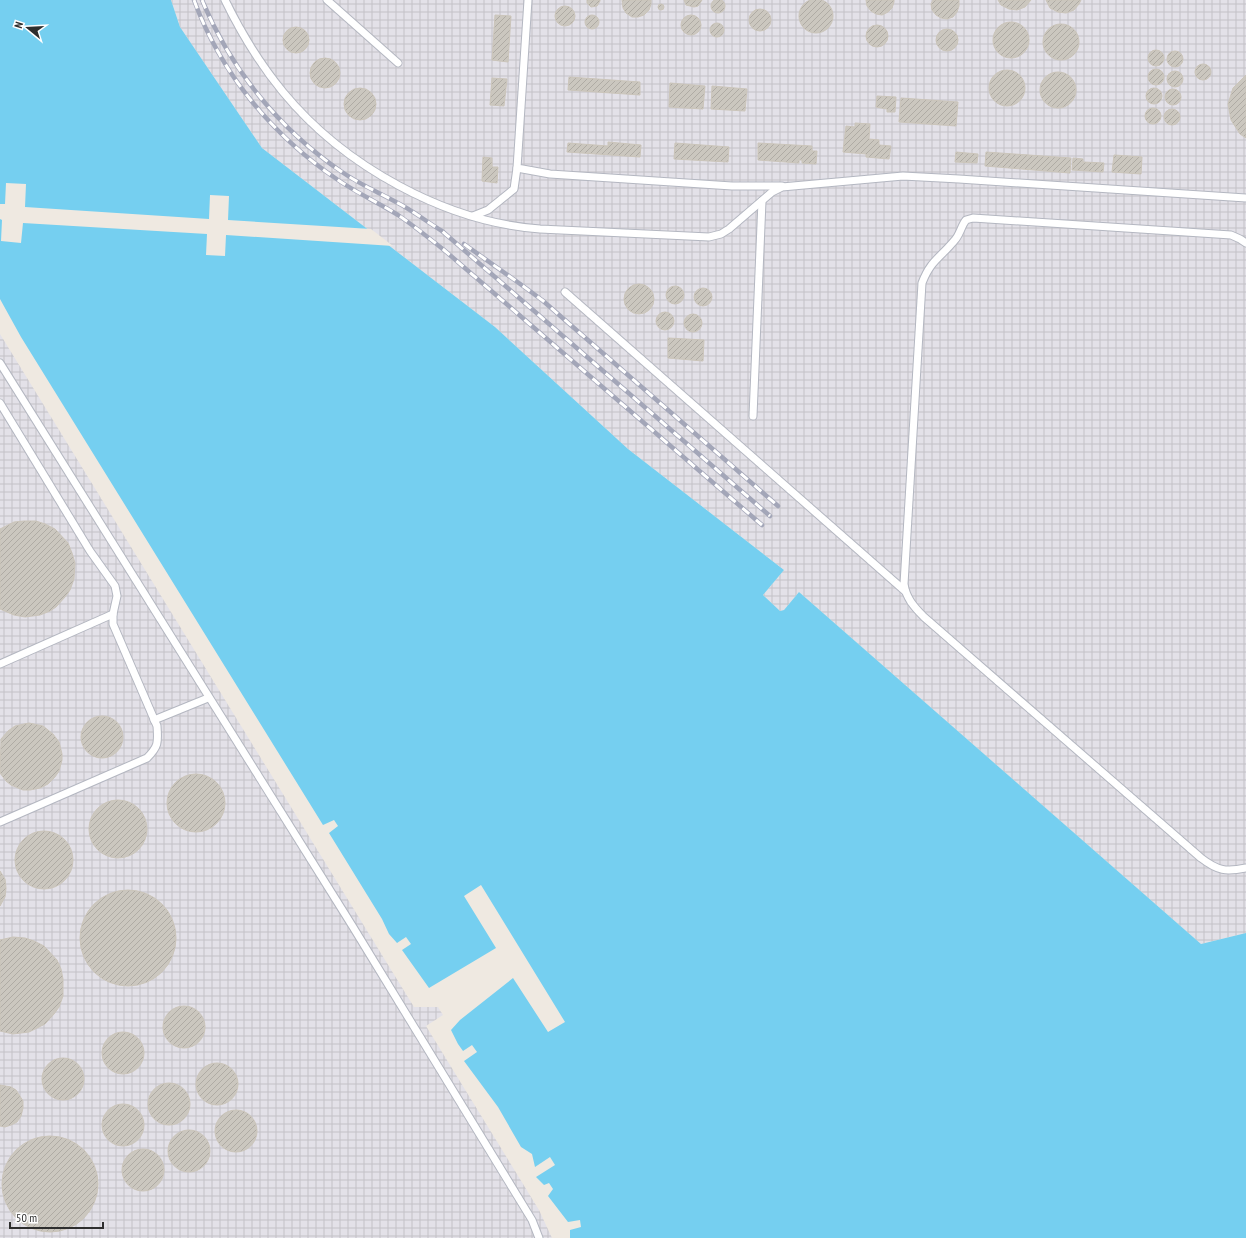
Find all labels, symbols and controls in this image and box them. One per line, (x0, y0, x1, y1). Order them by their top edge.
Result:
north arrow (8, 8, 48, 48)
text: N (11, 20, 26, 30)
scale bar (10, 1204, 103, 1230)
text: 50 m (16, 1210, 37, 1225)

